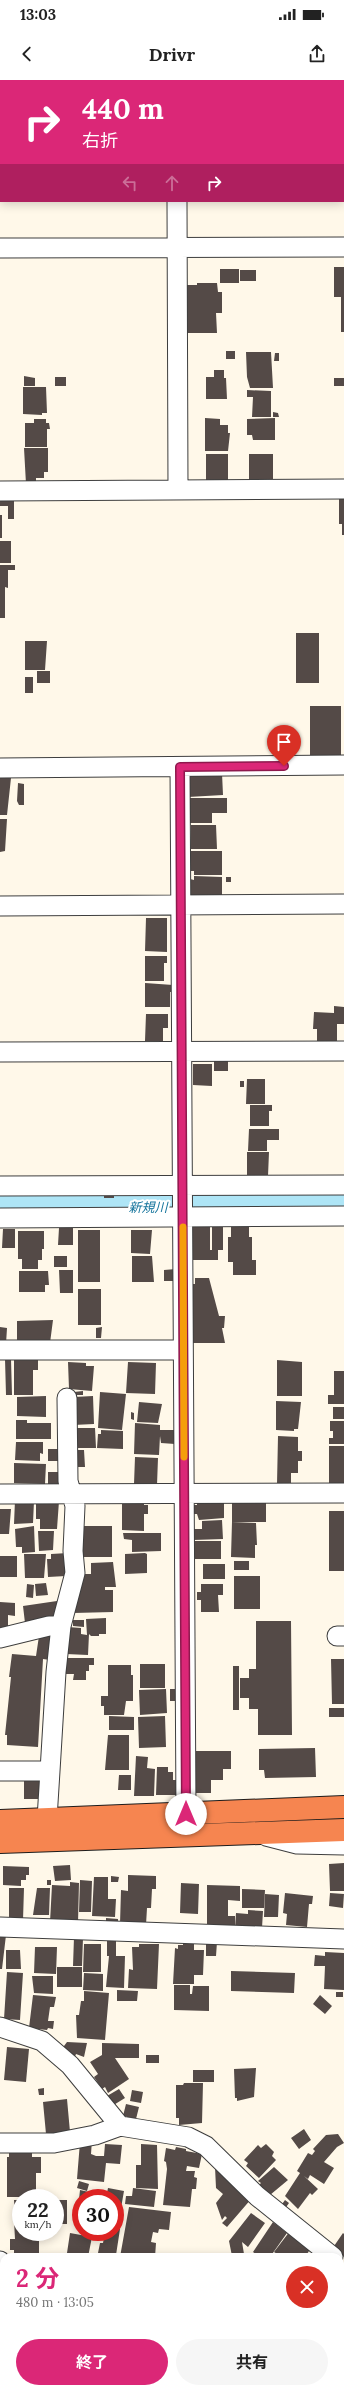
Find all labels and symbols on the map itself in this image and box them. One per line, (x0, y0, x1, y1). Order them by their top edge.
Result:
pin (267, 725, 301, 766)
water label: 新規川 (128, 1199, 169, 1216)
position arrow (165, 1793, 207, 1835)
speed limit sign: 30 (72, 2189, 124, 2241)

